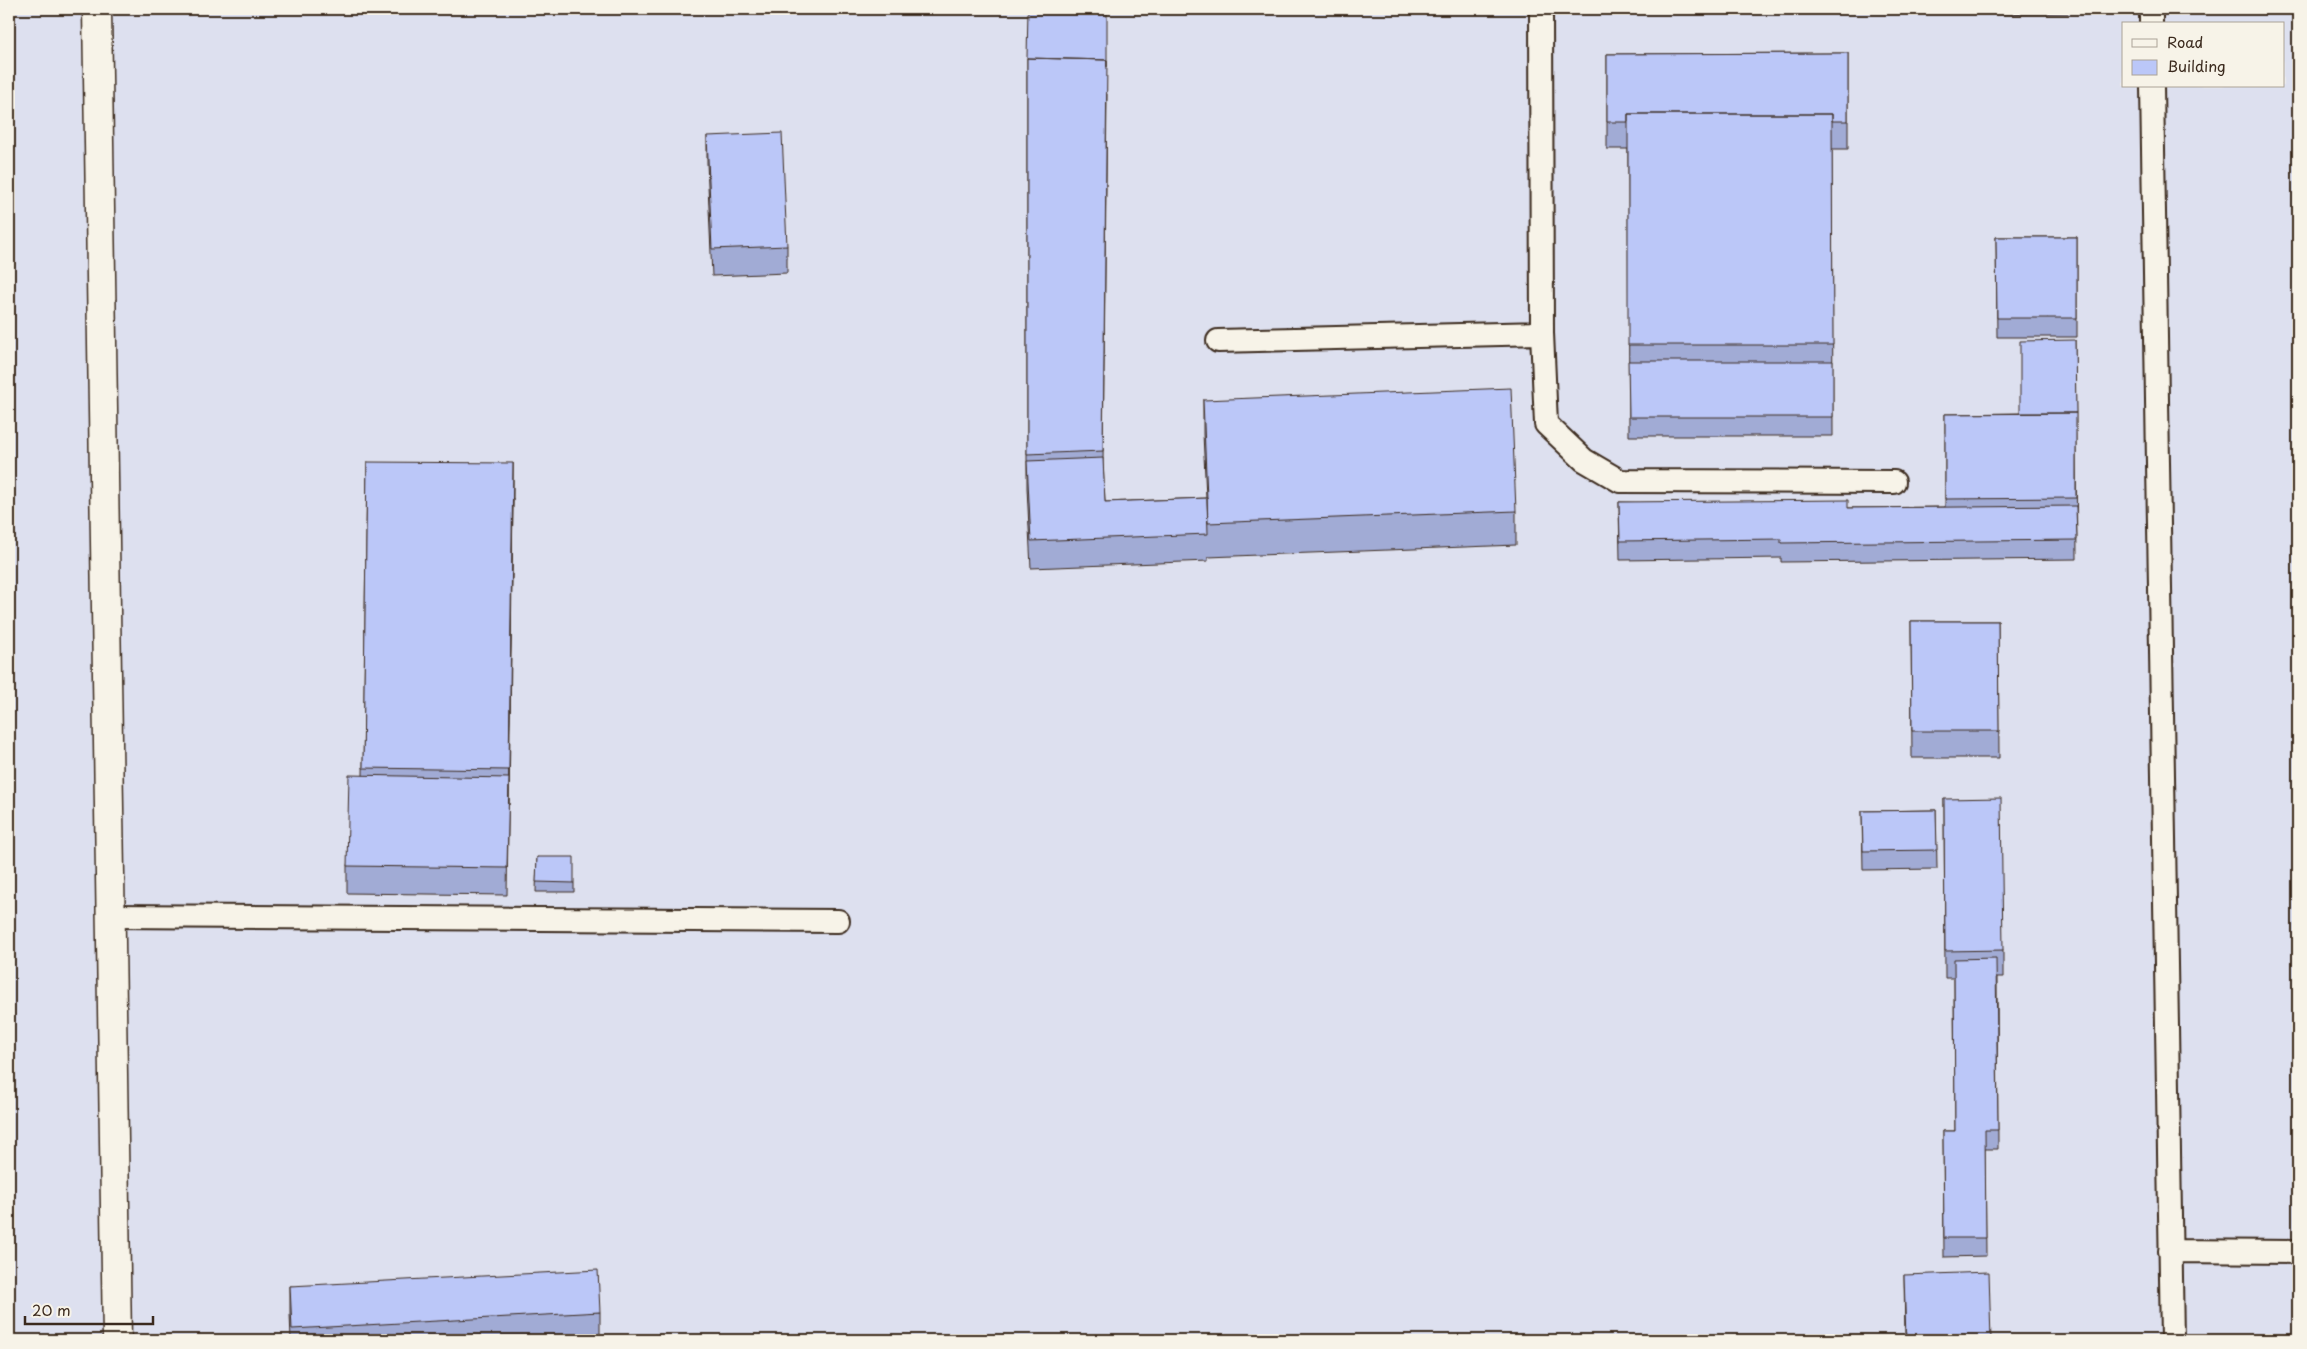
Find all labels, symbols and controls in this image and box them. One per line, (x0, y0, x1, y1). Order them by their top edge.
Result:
legend (2122, 22, 2284, 88)
text: Road (2167, 30, 2203, 53)
text: Building (2167, 54, 2226, 77)
scale bar (25, 1294, 152, 1326)
text: 20 m (32, 1298, 71, 1321)

